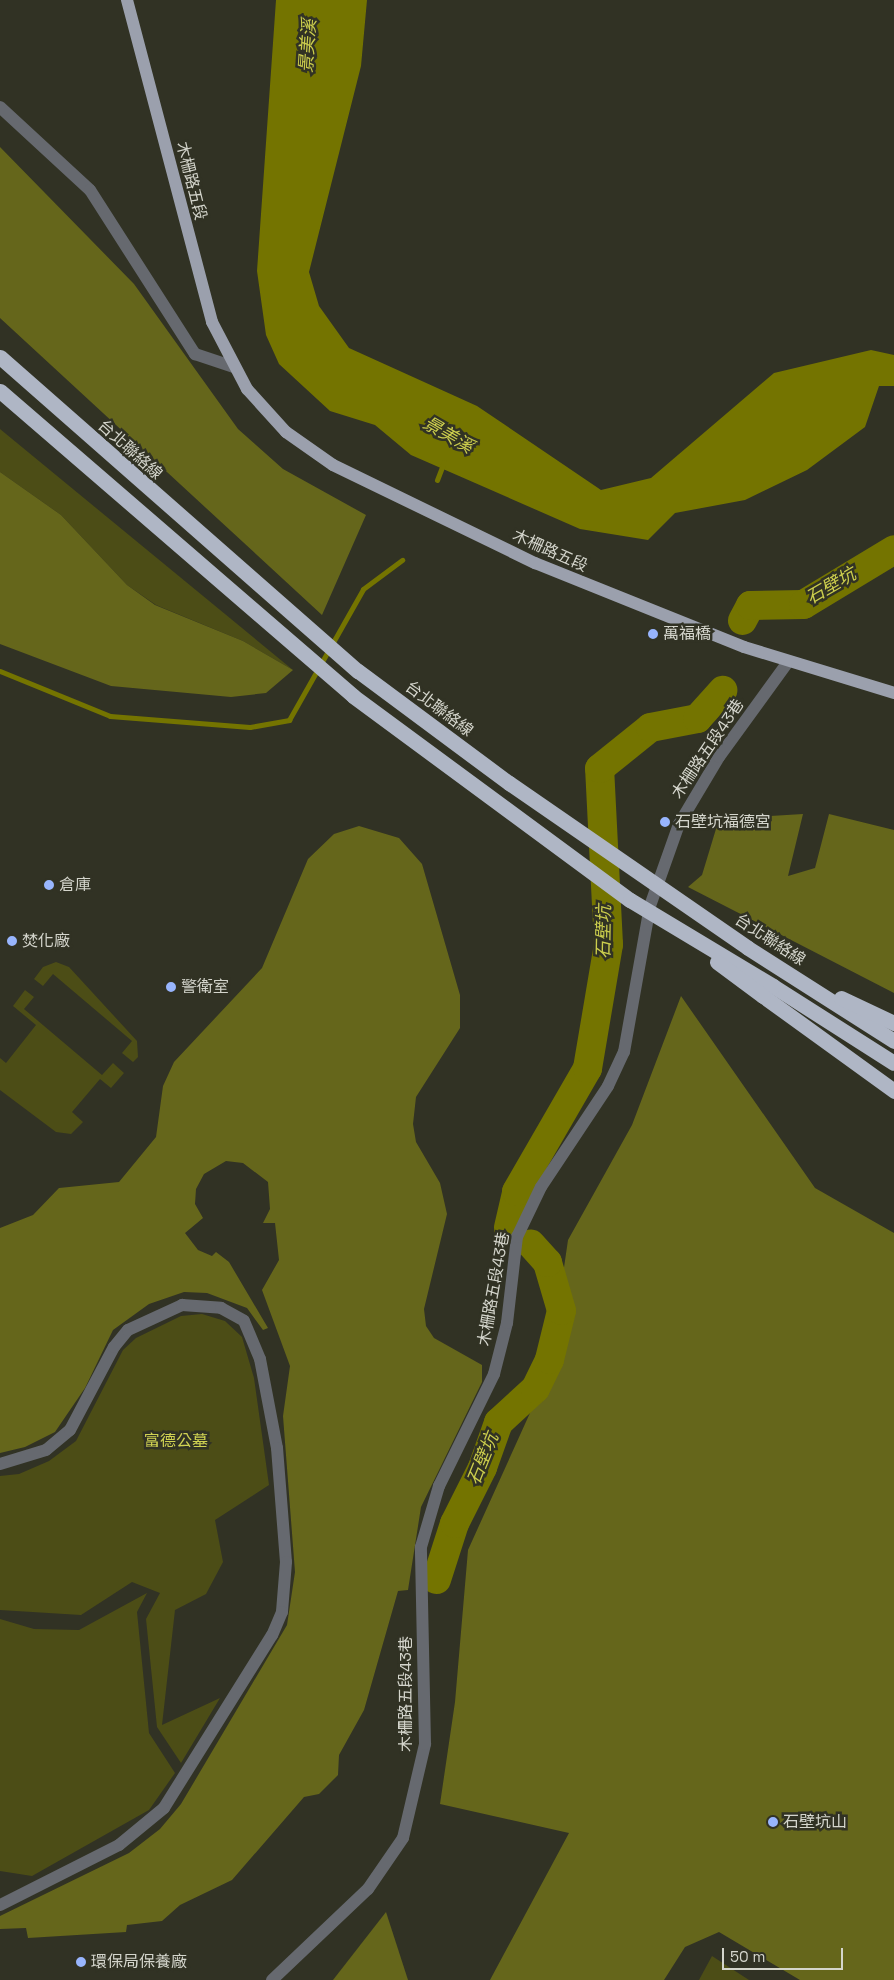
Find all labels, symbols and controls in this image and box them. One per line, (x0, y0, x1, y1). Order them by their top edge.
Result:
water label: 景美溪 (295, 18, 321, 74)
street label: 木柵路五段 (172, 140, 210, 222)
water label: 景美溪 (419, 412, 477, 458)
street label: 台北聯絡線 (94, 416, 166, 484)
street label: 木柵路五段 (510, 526, 590, 576)
water label: 石壁坑 (802, 563, 860, 609)
place label: 萬福橋 (663, 624, 711, 644)
marker: 萬福橋 (647, 628, 659, 640)
street label: 台北聯絡線 (401, 677, 477, 741)
street label: 木柵路五段43巷 (668, 696, 748, 802)
place label: 石壁坑福德宮 (675, 812, 771, 832)
marker: 石壁坑福德宮 (659, 816, 671, 828)
place label: 倉庫 (59, 875, 91, 895)
marker: 倉庫 (43, 879, 55, 891)
water label: 石壁坑 (593, 905, 615, 959)
street label: 台北聯絡線 (731, 910, 809, 970)
place label: 焚化廠 (22, 931, 70, 951)
marker: 焚化廠 (6, 935, 18, 947)
place label: 警衛室 (181, 977, 229, 997)
marker: 警衛室 (165, 981, 177, 993)
street label: 木柵路五段43巷 (475, 1230, 513, 1348)
water label: 石壁坑 (463, 1430, 503, 1488)
park label: 富德公墓 (144, 1431, 208, 1451)
street label: 木柵路五段43巷 (396, 1636, 416, 1752)
place label: 石壁坑山 (783, 1812, 847, 1832)
marker: 石壁坑山 (767, 1816, 779, 1828)
scale bar (724, 1938, 845, 1970)
text: 50 m (730, 1947, 765, 1966)
place label: 環保局保養廠 (91, 1952, 187, 1972)
marker: 環保局保養廠 (75, 1956, 87, 1968)

